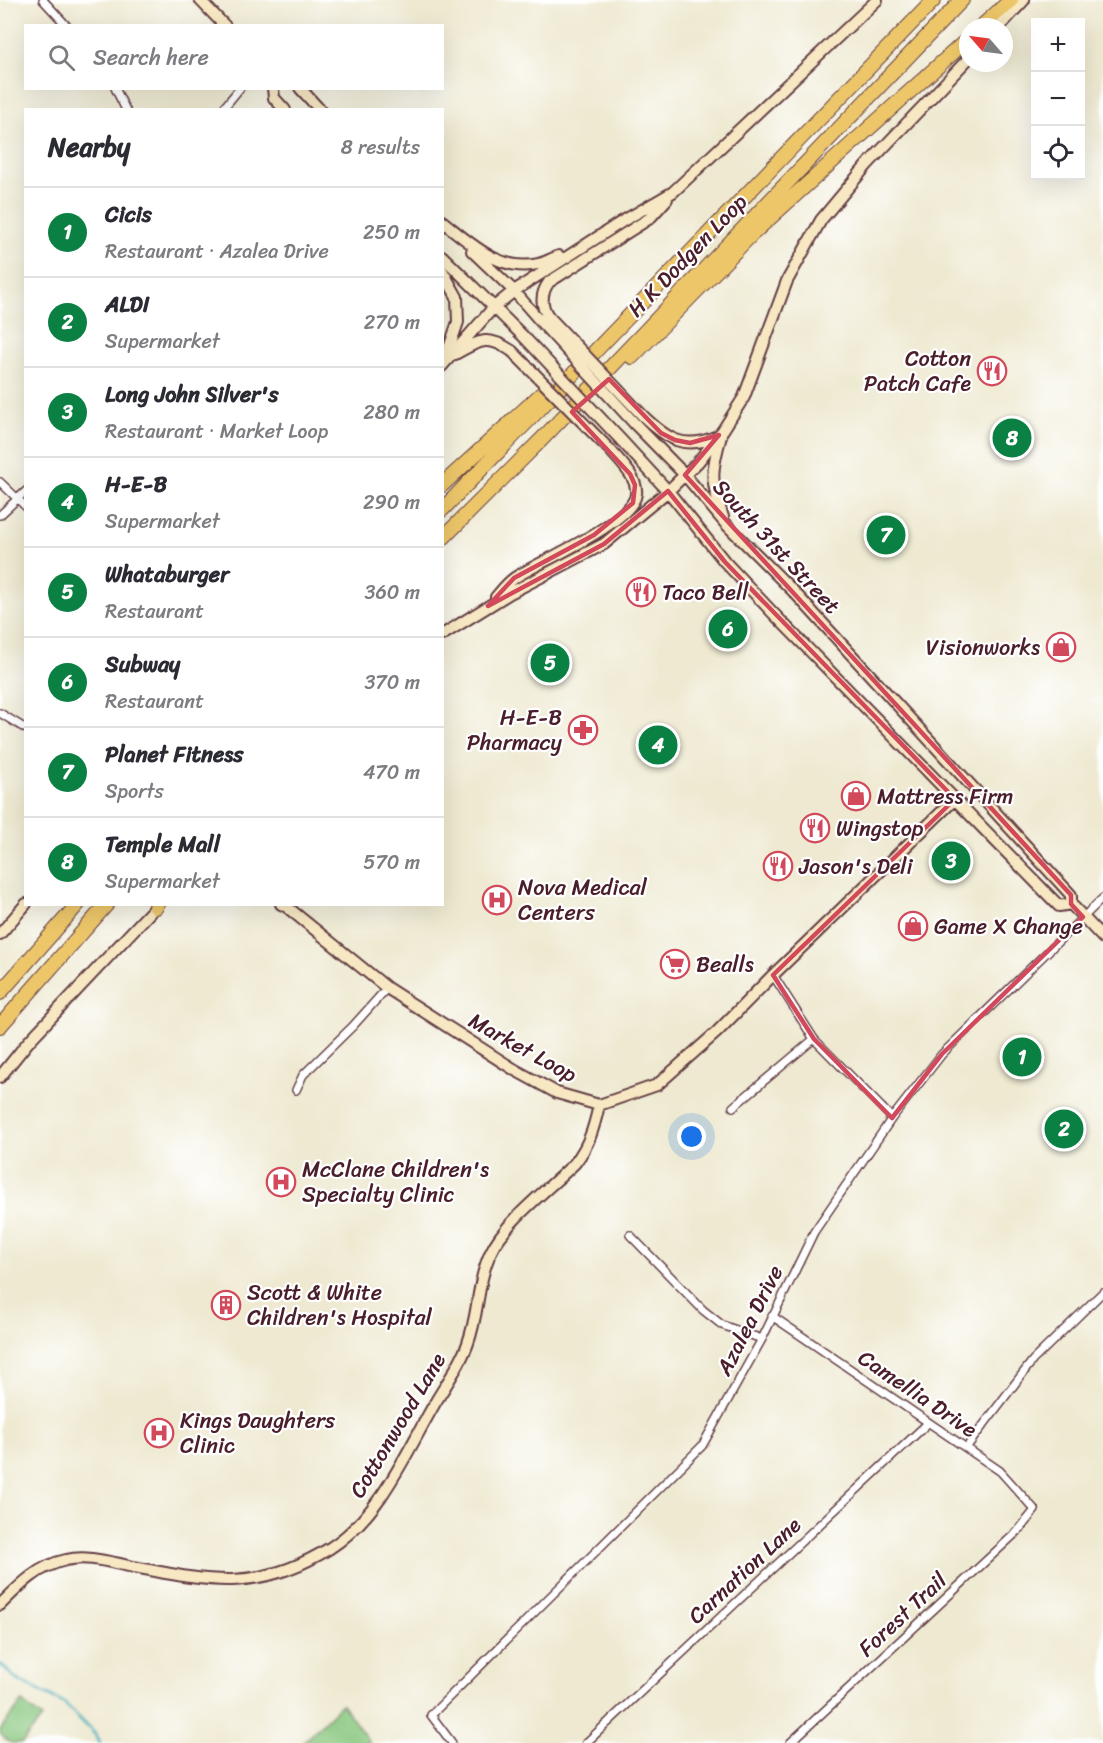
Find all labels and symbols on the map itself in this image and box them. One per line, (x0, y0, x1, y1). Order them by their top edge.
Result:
north arrow (959, 18, 1013, 72)
street label: H K Dodgen Loop (618, 184, 757, 327)
place label: Cotton Patch Cafe (864, 339, 971, 403)
restaurant icon: Cotton Patch Cafe (976, 355, 1008, 387)
pin: 8 (992, 416, 1032, 460)
street label: South 31st Street (703, 469, 851, 624)
pin: 7 (866, 512, 906, 558)
place label: Taco Bell (662, 573, 749, 612)
restaurant icon: Taco Bell (625, 576, 657, 608)
pin: 6 (708, 606, 748, 652)
place label: Visionworks (926, 628, 1040, 667)
shop icon: Visionworks (1045, 631, 1077, 663)
pin: 5 (530, 640, 570, 686)
place label: H-E-B Pharmacy (467, 698, 563, 762)
pharmacy icon: H-E-B Pharmacy (567, 714, 599, 746)
pin: 4 (638, 722, 678, 768)
place label: Mattress Firm (877, 777, 1013, 816)
shop icon: Mattress Firm (840, 780, 872, 812)
place label: Wingstop (836, 809, 924, 848)
restaurant icon: Wingstop (799, 812, 831, 844)
pin: 3 (932, 838, 970, 884)
place label: Jason's Deli (798, 847, 914, 886)
restaurant icon: Jason's Deli (762, 850, 794, 882)
place label: Nova Medical Centers (518, 868, 648, 932)
hospital icon: Nova Medical Centers (481, 884, 513, 916)
place label: Game X Change (934, 907, 1083, 946)
shop icon: Game X Change (897, 910, 929, 942)
place label: Bealls (696, 945, 754, 984)
supermarket icon: Bealls (659, 948, 691, 980)
street label: Market Loop (461, 1001, 585, 1094)
pin: 1 (1002, 1034, 1042, 1080)
pin: 2 (1044, 1106, 1084, 1152)
your location (677, 1122, 706, 1151)
place label: McClane Children's Specialty Clinic (302, 1150, 489, 1214)
hospital icon: McClane Children's Specialty Clinic (265, 1166, 297, 1198)
street label: Azalea Drive (704, 1258, 794, 1383)
place label: Scott & White Children's Hospital (247, 1273, 433, 1337)
building icon: Scott & White Children's Hospital (210, 1289, 242, 1321)
street label: Camellia Drive (850, 1339, 986, 1448)
street label: Cottonwood Lane (338, 1344, 457, 1506)
place label: Kings Daughters Clinic (180, 1401, 336, 1465)
hospital icon: Kings Daughters Clinic (143, 1417, 175, 1449)
street label: Carnation Lane (678, 1507, 811, 1634)
street label: Forest Trail (849, 1562, 957, 1666)

